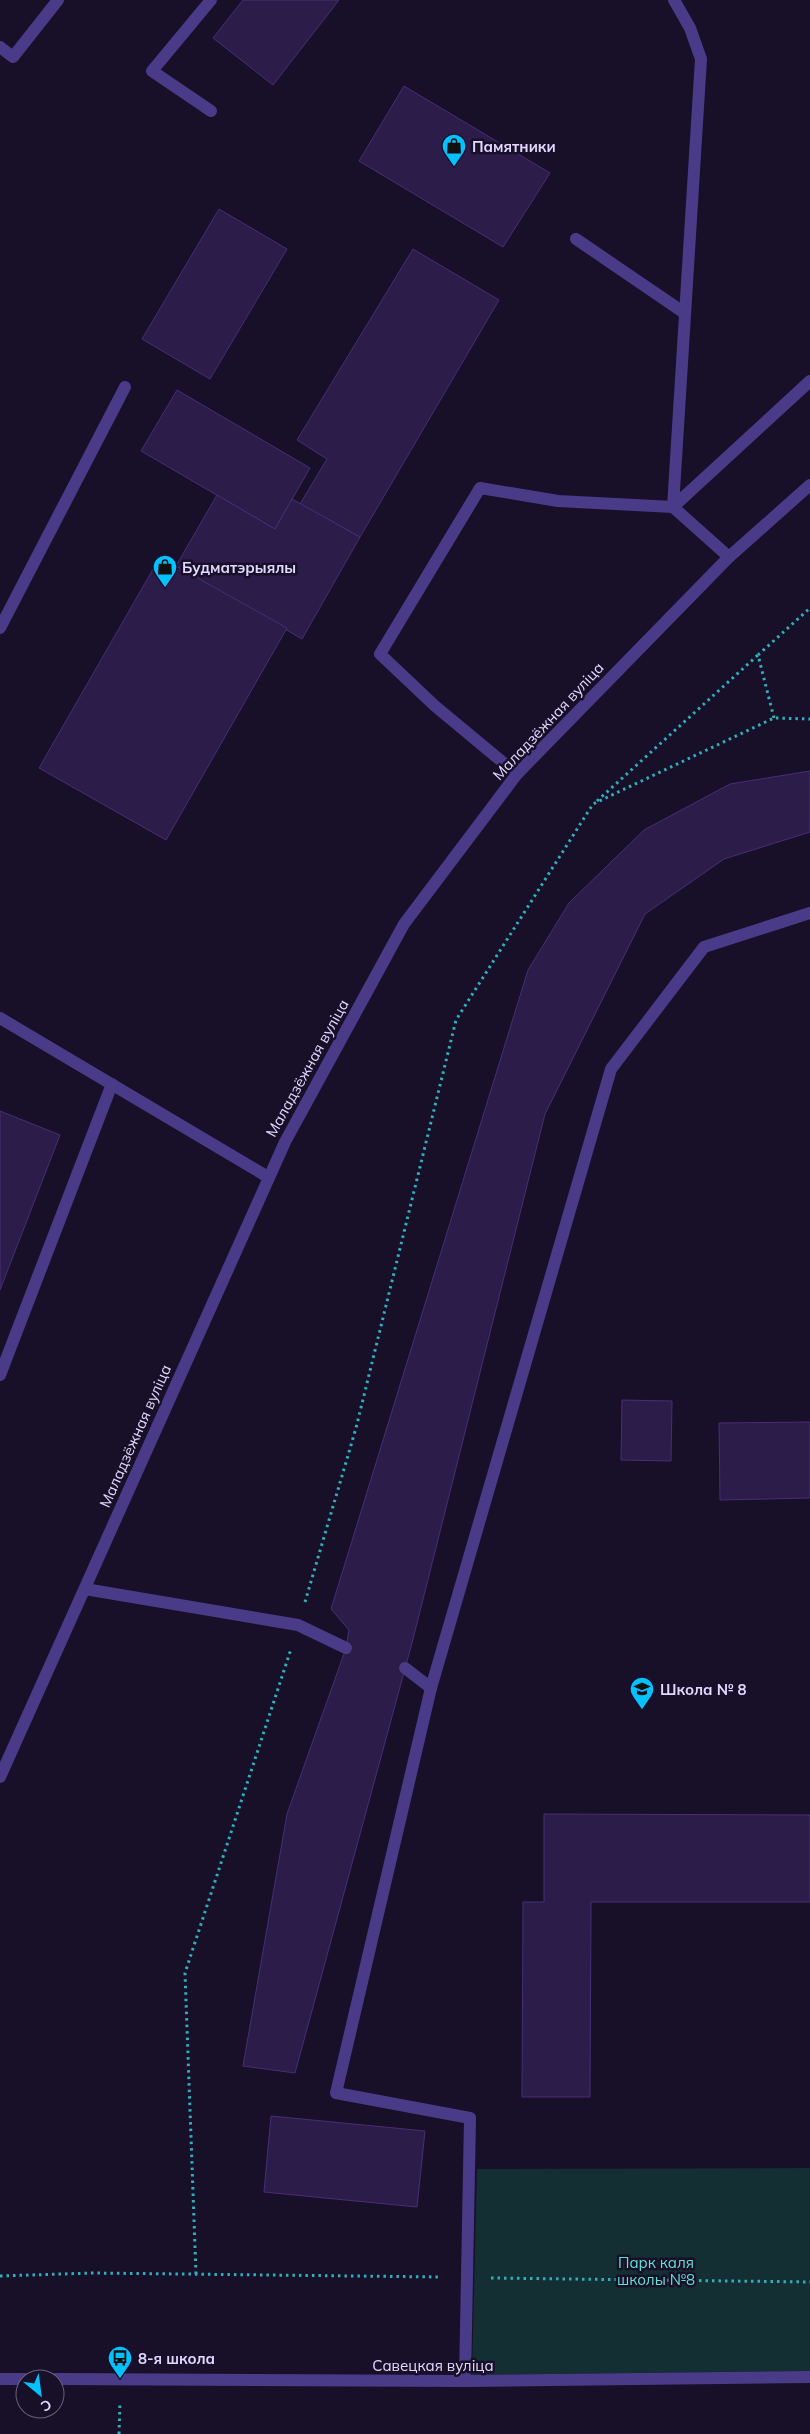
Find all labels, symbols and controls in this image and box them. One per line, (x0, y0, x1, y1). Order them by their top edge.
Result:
shop icon: Памятники (441, 133, 467, 167)
place label: Памятники (472, 137, 556, 156)
shop icon: Будматэрыялы (152, 554, 178, 588)
place label: Будматэрыялы (182, 558, 296, 577)
street label: Маладзёжная вуліца (488, 658, 608, 784)
street label: Маладзёжная вуліца (261, 996, 353, 1140)
street label: Маладзёжная вуліца (95, 1362, 175, 1510)
school or university icon: Школа № 8 (629, 1676, 655, 1710)
place label: Школа № 8 (660, 1680, 747, 1699)
park label: Парк каля школы №8 (617, 2253, 695, 2289)
bus stop icon: 8-я школа (107, 2345, 133, 2379)
place label: 8-я школа (138, 2349, 215, 2368)
street label: Савецкая вуліца (372, 2356, 494, 2375)
north arrow (15, 2369, 65, 2419)
text: С (38, 2395, 55, 2416)

